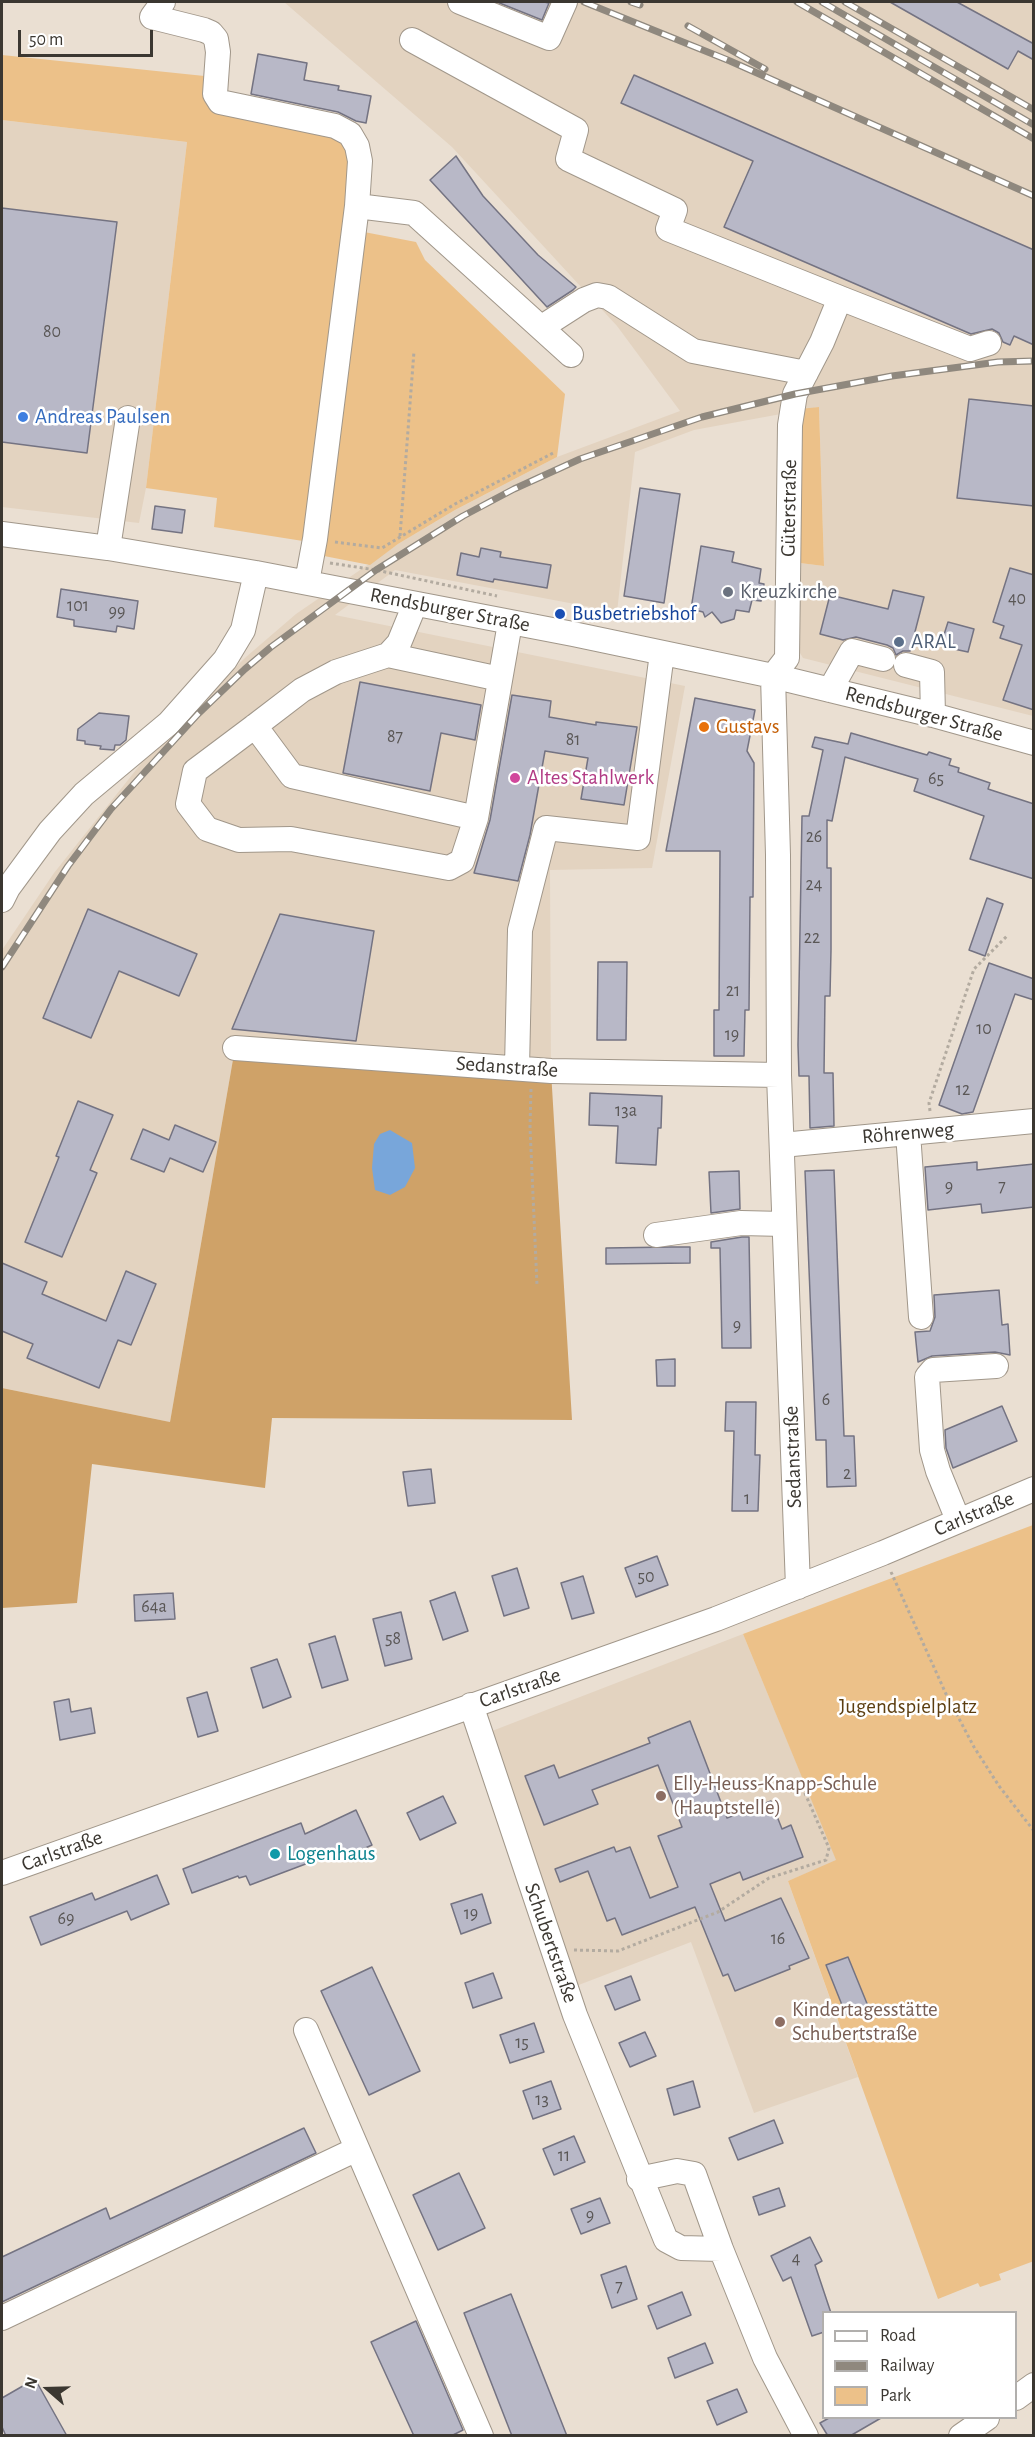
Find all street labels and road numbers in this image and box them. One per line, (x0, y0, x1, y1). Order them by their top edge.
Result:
street label: Güterstraße (776, 459, 802, 557)
street label: Rendsburger Straße (368, 582, 532, 638)
street label: Rendsburger Straße (842, 681, 1006, 747)
street label: Sedanstraße (455, 1051, 559, 1083)
street label: Röhrenweg (861, 1116, 955, 1150)
street label: Sedanstraße (779, 1405, 807, 1509)
street label: Carlstraße (930, 1486, 1018, 1542)
street label: Carlstraße (476, 1662, 564, 1714)
street label: Carlstraße (18, 1825, 106, 1877)
street label: Schubertstraße (519, 1880, 583, 2006)

